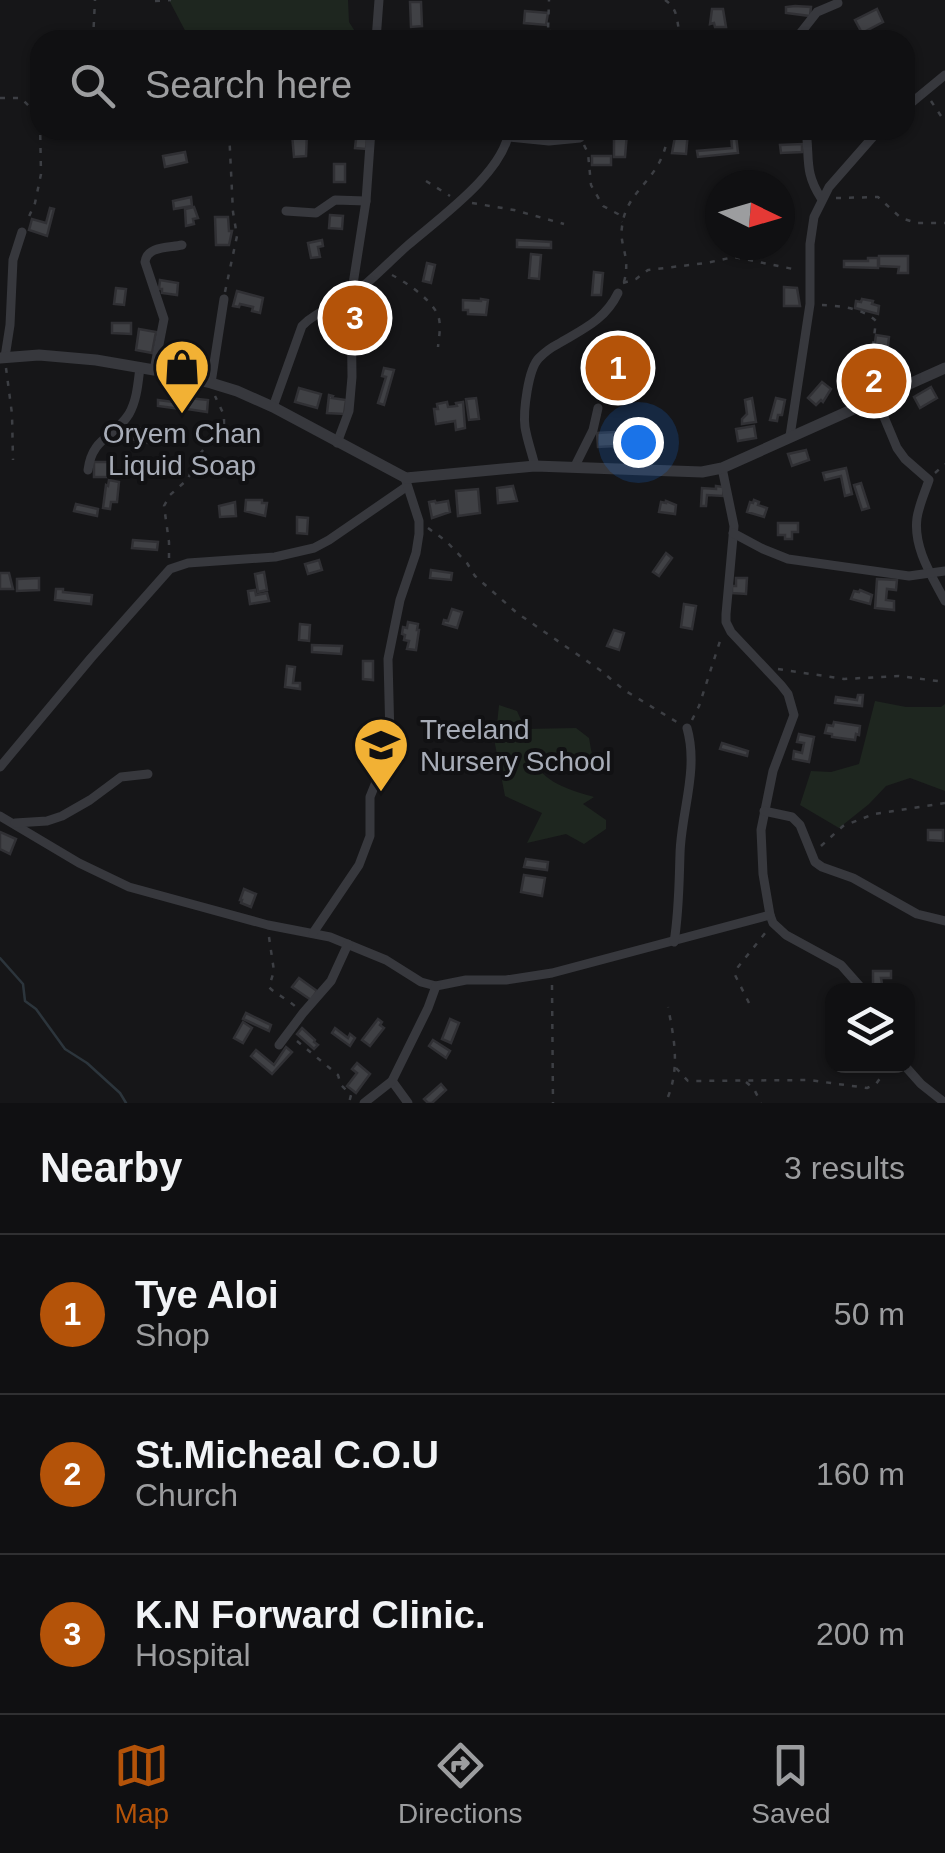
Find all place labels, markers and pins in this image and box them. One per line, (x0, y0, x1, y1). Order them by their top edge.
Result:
pin: 3 (322, 280, 388, 356)
pin: 1 (586, 330, 650, 406)
shop icon: Oryem Chan Liquid Soap (152, 337, 212, 416)
pin: 2 (842, 344, 906, 418)
place label: Oryem Chan Liquid Soap (103, 418, 261, 481)
place label: Treeland Nursery School (420, 714, 611, 777)
school or university icon: Treeland Nursery School (351, 715, 411, 794)

